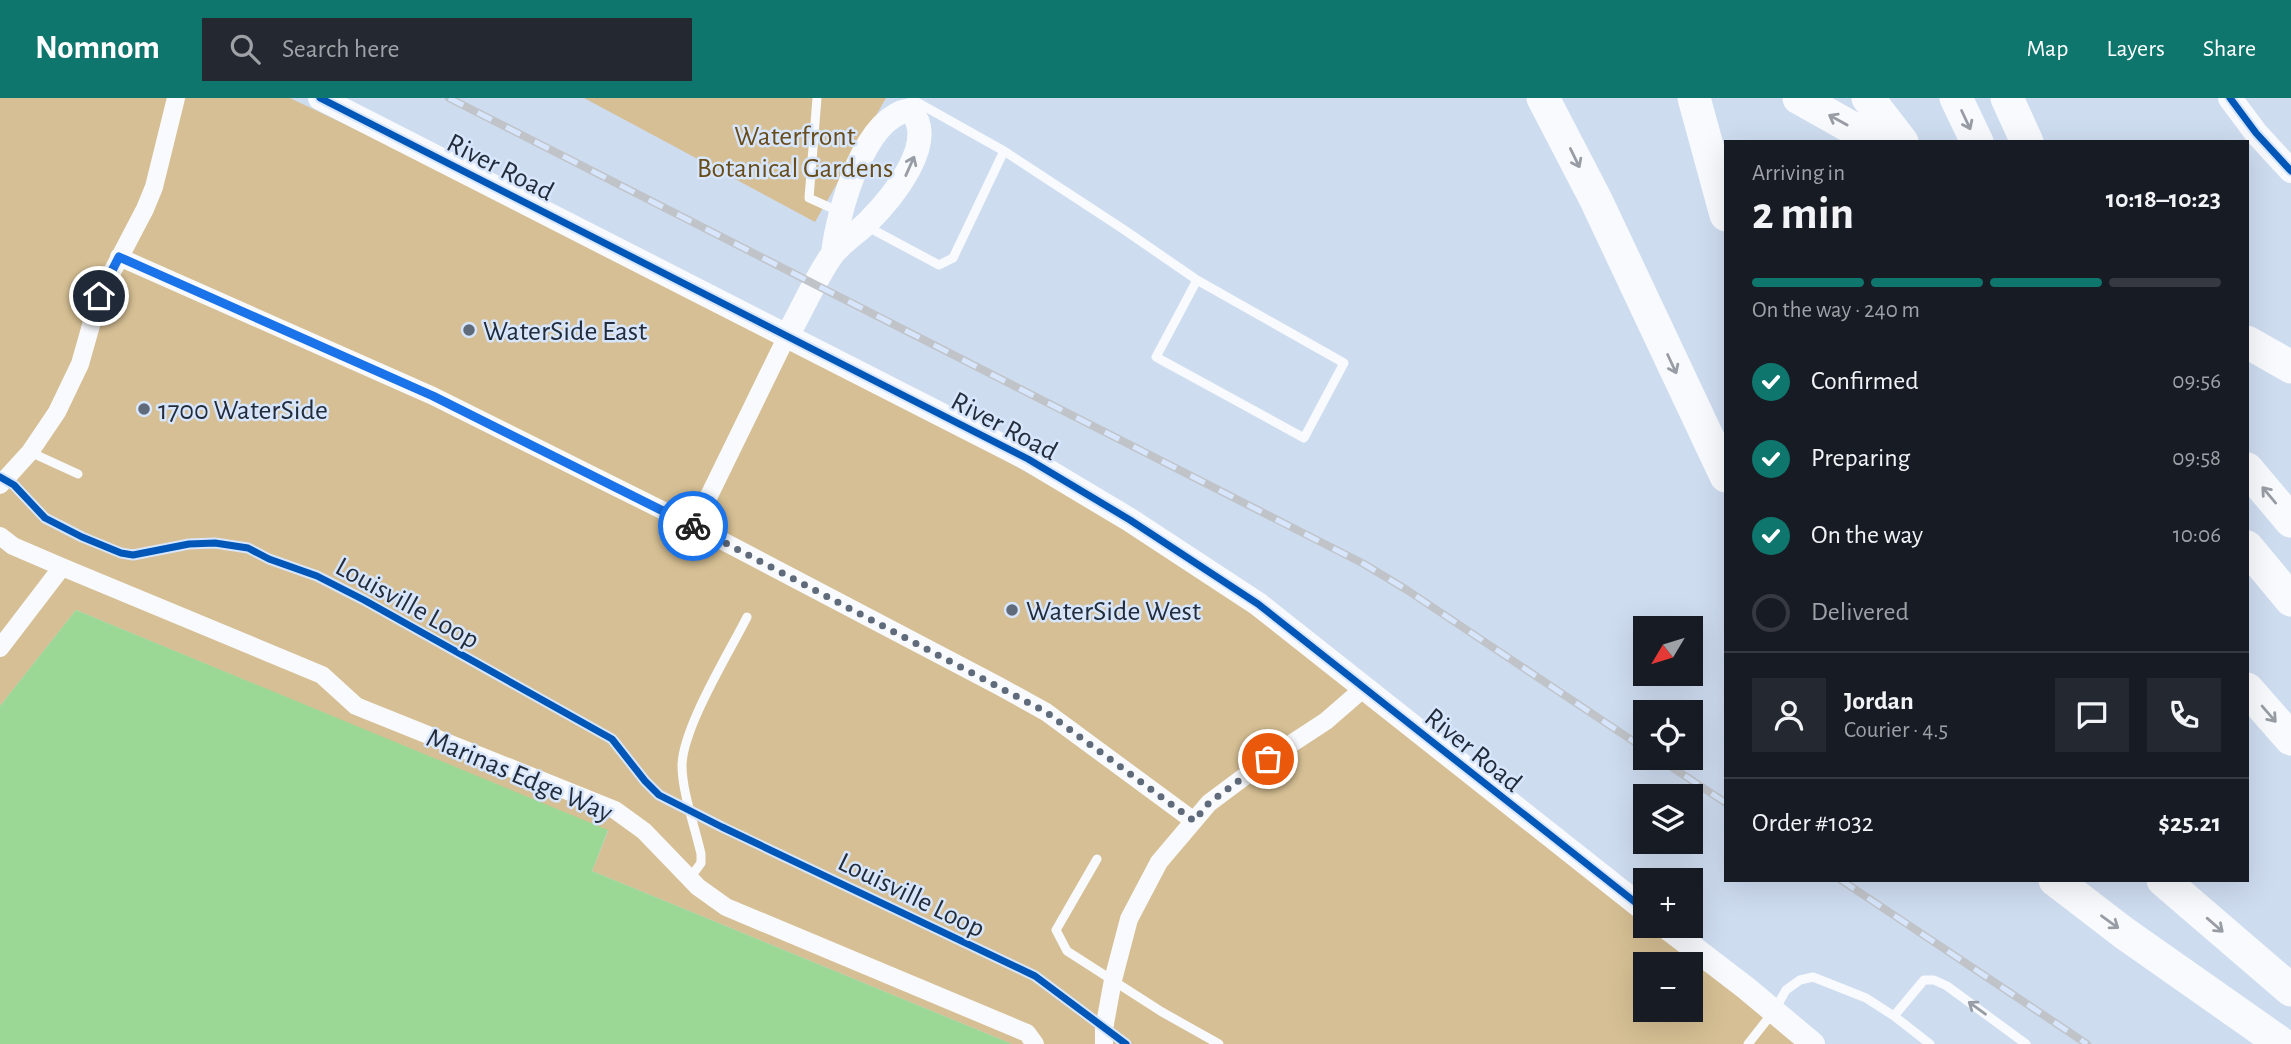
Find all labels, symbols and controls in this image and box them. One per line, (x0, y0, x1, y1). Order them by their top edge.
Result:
search box (202, 18, 692, 81)
icon: search (226, 30, 264, 68)
text: Nomnom (35, 32, 160, 65)
text: Search here (282, 36, 400, 62)
text: Map (2026, 37, 2068, 61)
text: Layers (2106, 37, 2165, 61)
text: Share (2203, 37, 2256, 61)
one-way arrow (1960, 109, 1973, 130)
one-way arrow (1828, 113, 1848, 127)
park label: Waterfront Botanical Gardens (697, 123, 893, 183)
street label: River Road (442, 129, 558, 207)
one-way arrow (1569, 147, 1583, 168)
one-way arrow (904, 156, 917, 177)
text: Arriving in (1752, 162, 1845, 185)
text: 10:18–10:23 (2106, 186, 2221, 212)
text: 2 min (1752, 191, 1854, 237)
pin (69, 266, 129, 326)
icon: home (80, 277, 118, 315)
text: On the way · 240 m (1752, 299, 1920, 322)
place label: WaterSide East (483, 318, 647, 346)
marker: WaterSide East (461, 322, 477, 338)
one-way arrow (1666, 353, 1679, 374)
icon: check (1752, 363, 1790, 401)
text: Confirmed (1811, 368, 1919, 394)
text: 09:56 (2172, 370, 2221, 393)
street label: River Road (946, 387, 1062, 466)
place label: 1700 WaterSide (158, 397, 328, 425)
marker: 1700 WaterSide (136, 401, 152, 417)
icon: check (1752, 440, 1790, 478)
text: Preparing (1811, 445, 1910, 471)
text: 09:58 (2172, 447, 2221, 470)
one-way arrow (2261, 486, 2277, 504)
courier (658, 491, 728, 561)
icon: bike (674, 507, 712, 545)
icon: check (1752, 517, 1790, 555)
text: On the way (1811, 522, 1923, 548)
text: 10:06 (2173, 524, 2221, 547)
street label: Louisville Loop (331, 553, 484, 655)
place label: WaterSide West (1026, 598, 1201, 626)
text: Delivered (1811, 599, 1909, 625)
marker: WaterSide West (1004, 602, 1020, 618)
north arrow (1633, 616, 1703, 686)
map controls (1633, 616, 1703, 1022)
button: person (1752, 678, 1826, 752)
button: chat (2055, 678, 2129, 752)
button: phone (2147, 678, 2221, 752)
text: Jordan (1844, 688, 1914, 714)
button: locate (1633, 700, 1703, 770)
street label: River Road (1419, 703, 1527, 798)
one-way arrow (2261, 705, 2277, 723)
text: Courier · 4.5 (1844, 719, 1948, 742)
street label: Marinas Edge Way (422, 724, 616, 828)
pin (1238, 729, 1298, 789)
icon: bag (1249, 740, 1287, 778)
button: layers (1633, 784, 1703, 854)
text: Order #1032 (1752, 810, 1874, 836)
text: $25.21 (2158, 810, 2221, 836)
street label: Louisville Loop (833, 848, 989, 943)
button: + (1633, 868, 1703, 938)
one-way arrow (2100, 914, 2119, 929)
one-way arrow (2206, 917, 2224, 933)
button: − (1633, 952, 1703, 1022)
one-way arrow (1967, 1001, 1986, 1016)

